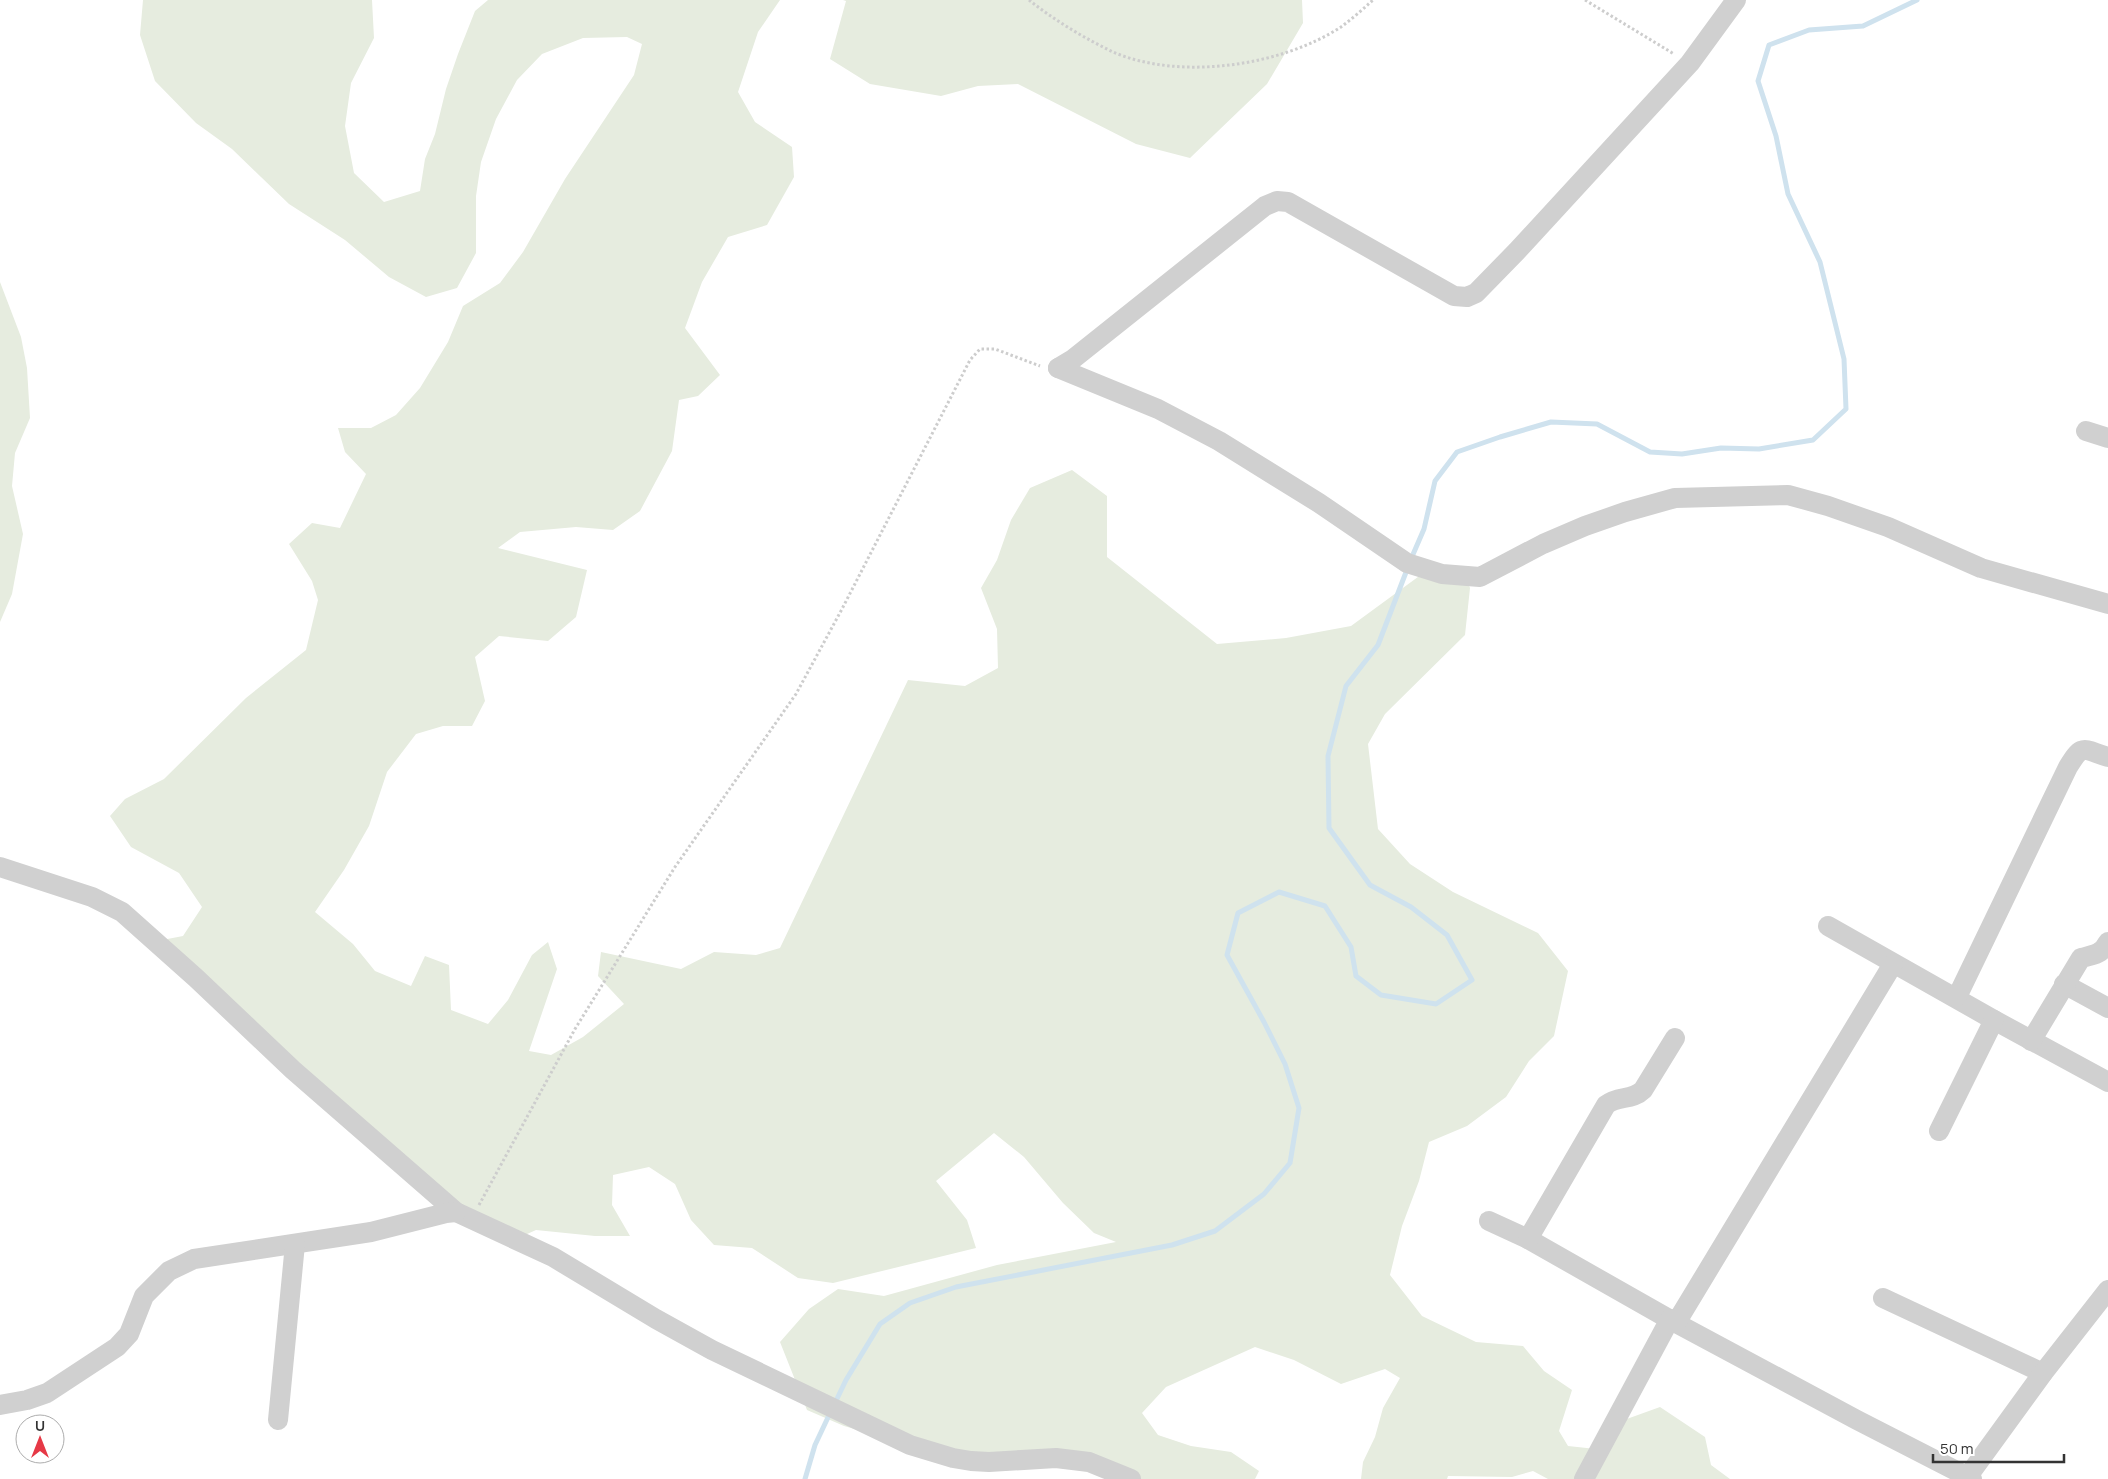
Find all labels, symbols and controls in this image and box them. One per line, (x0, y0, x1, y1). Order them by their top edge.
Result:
north arrow (15, 1414, 65, 1464)
text: U (35, 1416, 45, 1435)
scale bar (1933, 1432, 2064, 1464)
text: 50 m (1940, 1438, 1974, 1459)

